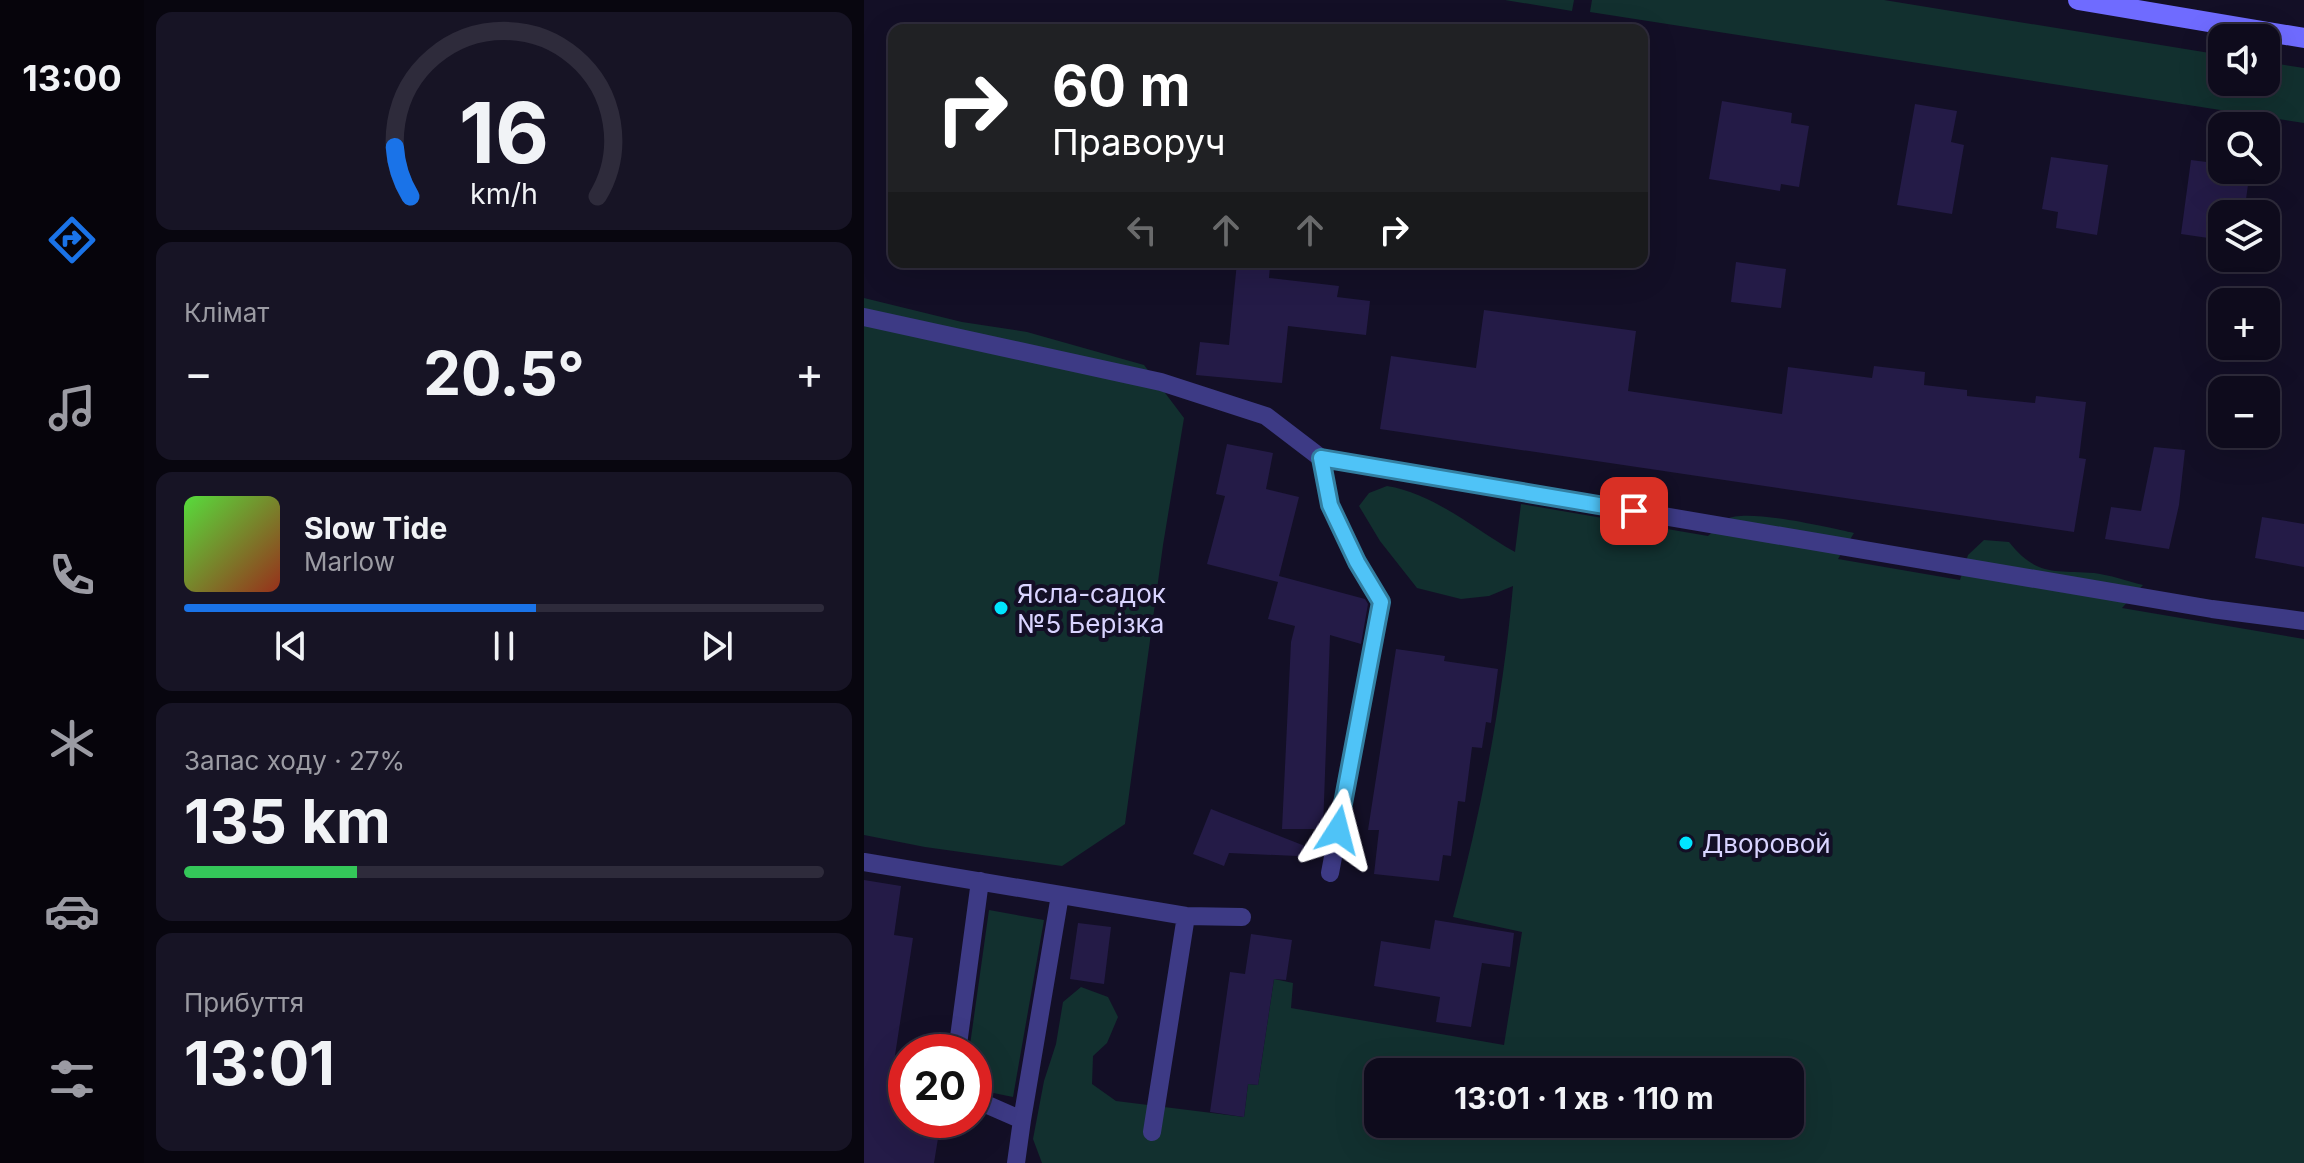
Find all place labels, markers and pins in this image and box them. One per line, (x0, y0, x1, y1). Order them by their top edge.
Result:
pin (1600, 477, 1668, 545)
place label: Ясла-садок №5 Берізка (1017, 578, 1166, 639)
marker: Ясла-садок №5 Берізка (992, 599, 1010, 617)
place label: Дворовой (1702, 828, 1831, 859)
marker: Дворовой (1677, 834, 1695, 852)

